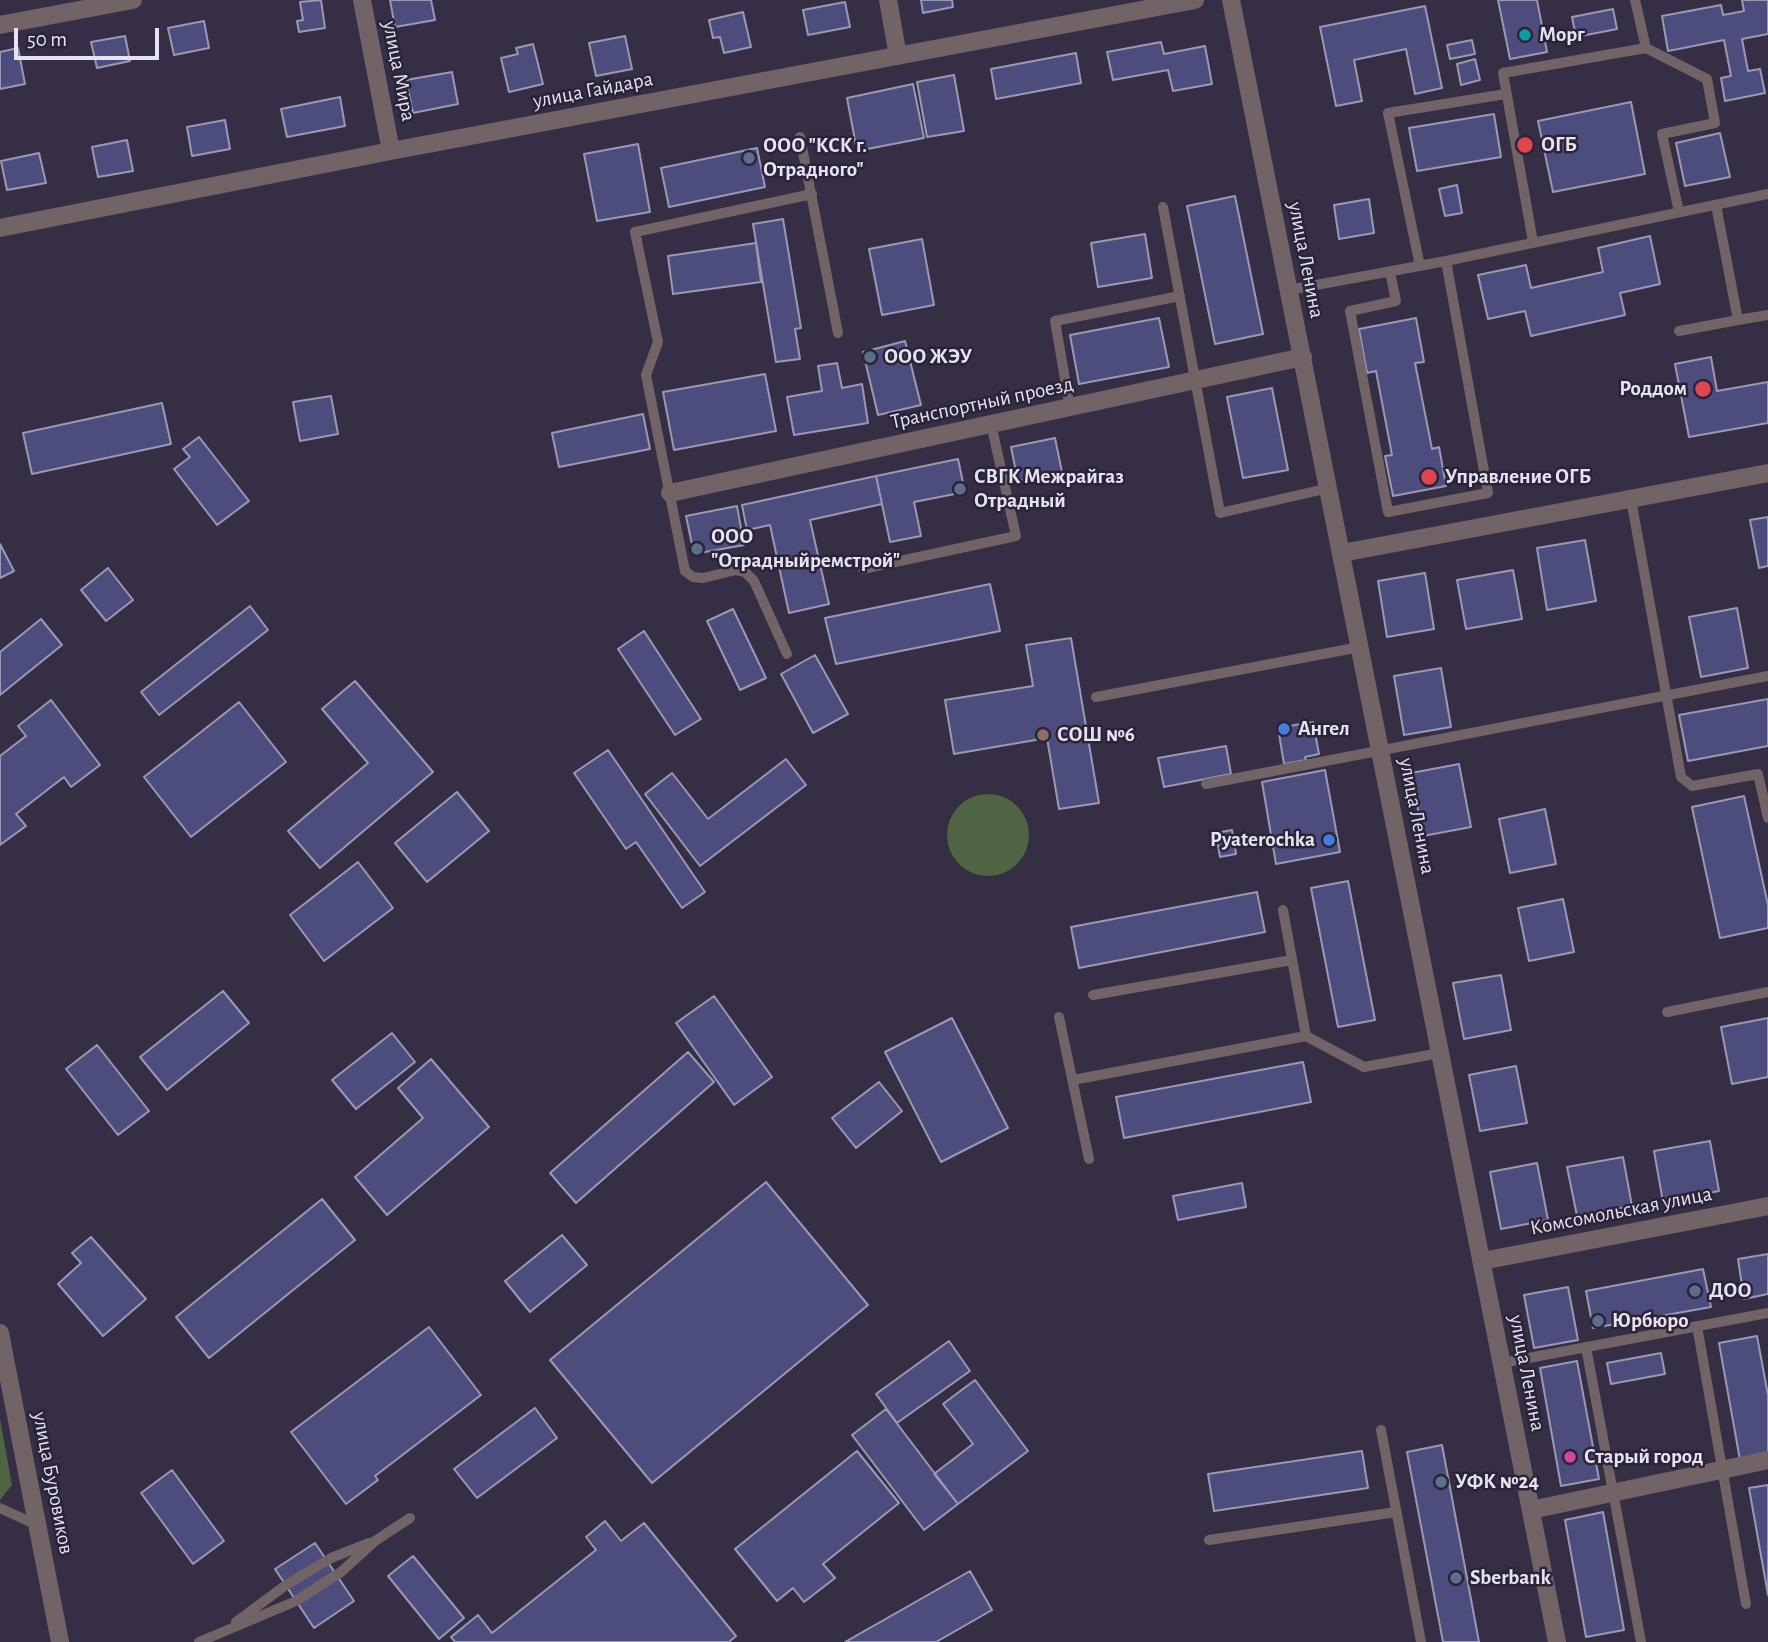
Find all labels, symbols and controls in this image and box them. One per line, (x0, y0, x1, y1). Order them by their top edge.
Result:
scale bar (18, 14, 163, 58)
street label: улица Мира (377, 19, 421, 123)
place label: Морг (1539, 22, 1585, 48)
marker: Морг (1517, 27, 1533, 43)
text: 50 m (27, 29, 67, 50)
street label: улица Гайдара (531, 66, 655, 114)
place label: ОГБ (1541, 132, 1577, 158)
place label: ООО "КСК г. Отрадного" (763, 133, 867, 183)
marker: ОГБ (1515, 135, 1535, 155)
marker: ООО "КСК г. Отрадного" (741, 150, 757, 166)
street label: улица Ленина (1282, 200, 1330, 320)
place label: ООО ЖЭУ (884, 344, 972, 370)
marker: ООО ЖЭУ (862, 349, 878, 365)
street label: Транспортный проезд (888, 371, 1076, 435)
place label: Роддом (1619, 376, 1687, 402)
marker: Роддом (1693, 379, 1713, 399)
place label: СВГК Межрайгаз Отрадный (974, 464, 1124, 514)
place label: Управление ОГБ (1445, 464, 1591, 490)
marker: Управление ОГБ (1419, 467, 1439, 487)
marker: СВГК Межрайгаз Отрадный (952, 481, 968, 497)
place label: ООО "Отрадныйремстрой" (711, 524, 900, 574)
marker: ООО "Отрадныйремстрой" (689, 541, 705, 557)
place label: Ангел (1298, 716, 1350, 742)
marker: Ангел (1276, 721, 1292, 737)
place label: СОШ №6 (1057, 722, 1135, 748)
marker: СОШ №6 (1035, 727, 1051, 743)
street label: улица Ленина (1393, 756, 1441, 876)
place label: Pyaterochka (1210, 827, 1315, 853)
marker: Pyaterochka (1321, 832, 1337, 848)
street label: Комсомольская улица (1528, 1181, 1714, 1241)
place label: ДОО (1709, 1278, 1751, 1304)
marker: ДОО (1687, 1283, 1703, 1299)
place label: Юрбюро (1612, 1308, 1688, 1334)
street label: улица Ленина (1503, 1313, 1551, 1433)
marker: Юрбюро (1590, 1313, 1606, 1329)
street label: улица Буровиков (27, 1410, 79, 1556)
place label: Старый город (1584, 1444, 1703, 1470)
marker: Старый город (1562, 1449, 1578, 1465)
place label: УФК №24 (1455, 1469, 1539, 1495)
marker: УФК №24 (1433, 1474, 1449, 1490)
place label: Sberbank (1470, 1565, 1551, 1591)
marker: Sberbank (1448, 1570, 1464, 1586)

